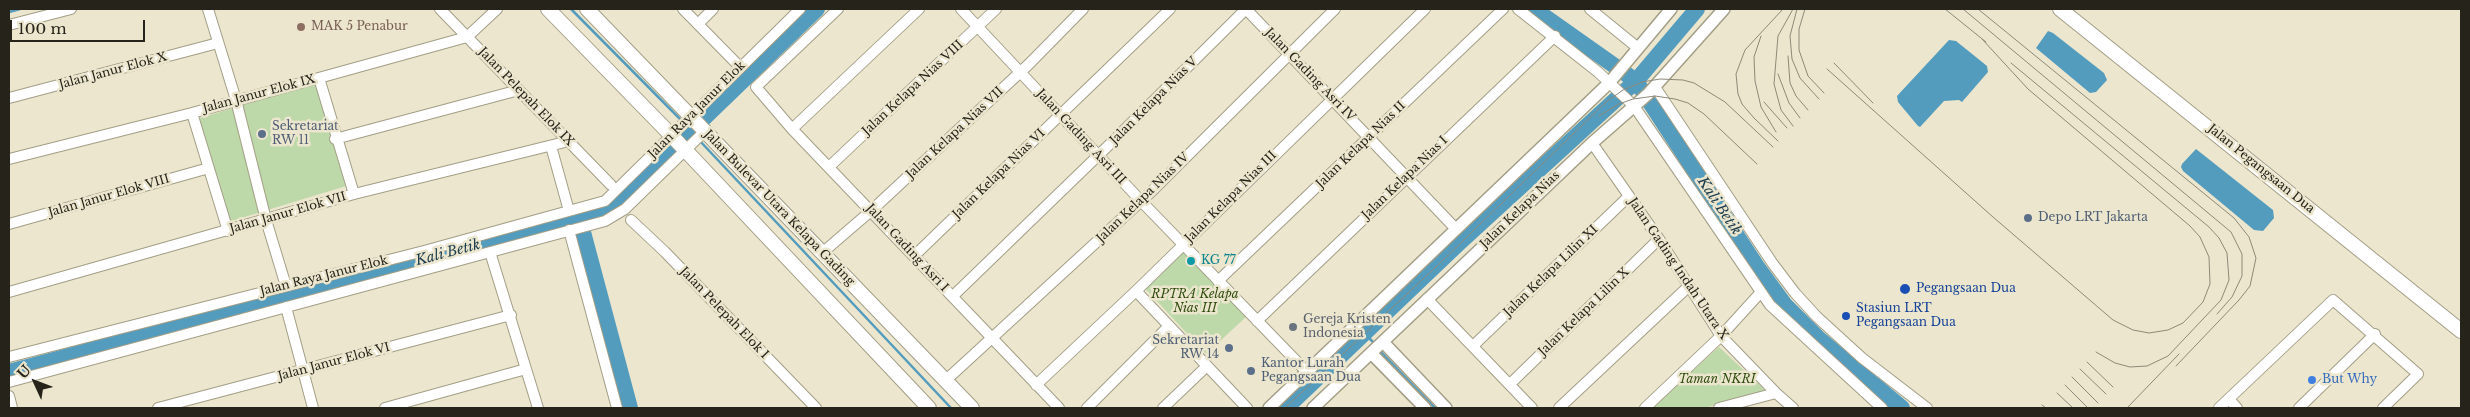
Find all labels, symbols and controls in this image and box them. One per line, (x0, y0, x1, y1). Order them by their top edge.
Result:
scale bar (12, 10, 148, 42)
text: 100 m (18, 19, 67, 38)
place label: MAK 5 Penabur (311, 20, 408, 34)
marker: MAK 5 Penabur (295, 21, 307, 33)
street label: Jalan Gading Asri IV (1262, 25, 1358, 125)
street label: Jalan Kelapa Nias VIII (860, 38, 966, 138)
street label: Jalan Pelepah Elok IX (475, 45, 577, 149)
street label: Jalan Janur Elok X (58, 50, 168, 92)
street label: Jalan Kelapa Nias V (1107, 54, 1201, 148)
street label: Jalan Raya Janur Elok (646, 59, 748, 161)
street label: Jalan Janur Elok IX (201, 72, 317, 116)
street label: Jalan Kelapa Nias VII (903, 84, 1007, 182)
street label: Jalan Gading Asri III (1033, 87, 1129, 187)
street label: Jalan Kelapa Nias II (1313, 99, 1409, 191)
place label: Sekretariat RW 11 (272, 120, 339, 148)
street label: Jalan Pegangsaan Dua (2205, 122, 2317, 216)
street label: Jalan Kelapa Nias VI (950, 126, 1048, 222)
street label: Jalan Bulevar Utara Kelapa Gading (701, 127, 857, 289)
marker: Sekretariat RW 11 (256, 128, 268, 140)
street label: Jalan Kelapa Nias I (1359, 133, 1451, 223)
street label: Jalan Kelapa Nias III (1182, 148, 1280, 246)
street label: Jalan Kelapa Nias IV (1094, 150, 1192, 246)
street label: Jalan Kelapa Nias (1477, 168, 1563, 252)
street label: Jalan Janur Elok VIII (47, 172, 171, 220)
water label: Kali Betik (1694, 174, 1744, 238)
street label: Jalan Janur Elok VII (228, 189, 348, 237)
street label: Jalan Gading Indah Utara X (1625, 195, 1731, 343)
street label: Jalan Gading Asri I (863, 201, 951, 295)
place label: Depo LRT Jakarta (2038, 211, 2148, 225)
marker: Depo LRT Jakarta (2022, 212, 2034, 224)
street label: Jalan Kelapa Lilin XI (1501, 222, 1601, 320)
water label: Kali Betik (414, 236, 482, 270)
street label: Jalan Raya Janur Elok (259, 253, 389, 299)
place label: KG 77 (1201, 254, 1236, 268)
marker: KG 77 (1185, 255, 1197, 267)
street label: Jalan Pelepah Elok I (677, 264, 771, 362)
street label: Jalan Kelapa Lilin X (1536, 265, 1632, 359)
marker: Pegangsaan Dua (1898, 282, 1912, 296)
place label: Pegangsaan Dua (1916, 282, 2016, 296)
park label: RPTRA Kelapa Nias III (1151, 288, 1239, 316)
place label: Stasiun LRT Pegangsaan Dua (1856, 302, 1956, 330)
marker: Stasiun LRT Pegangsaan Dua (1840, 310, 1852, 322)
place label: Gereja Kristen Indonesia (1303, 313, 1391, 341)
marker: Gereja Kristen Indonesia (1287, 321, 1299, 333)
place label: Sekretariat RW 14 (1152, 334, 1219, 362)
street label: Jalan Janur Elok VI (276, 340, 392, 384)
marker: Sekretariat RW 14 (1223, 342, 1235, 354)
north arrow (10, 357, 60, 407)
place label: Kantor Lurah Pegangsaan Dua (1261, 357, 1361, 385)
text: U (13, 361, 35, 382)
marker: Kantor Lurah Pegangsaan Dua (1245, 365, 1257, 377)
park label: Taman NKRI (1678, 373, 1756, 387)
place label: But Why (2322, 373, 2377, 387)
marker: But Why (2306, 374, 2318, 386)

